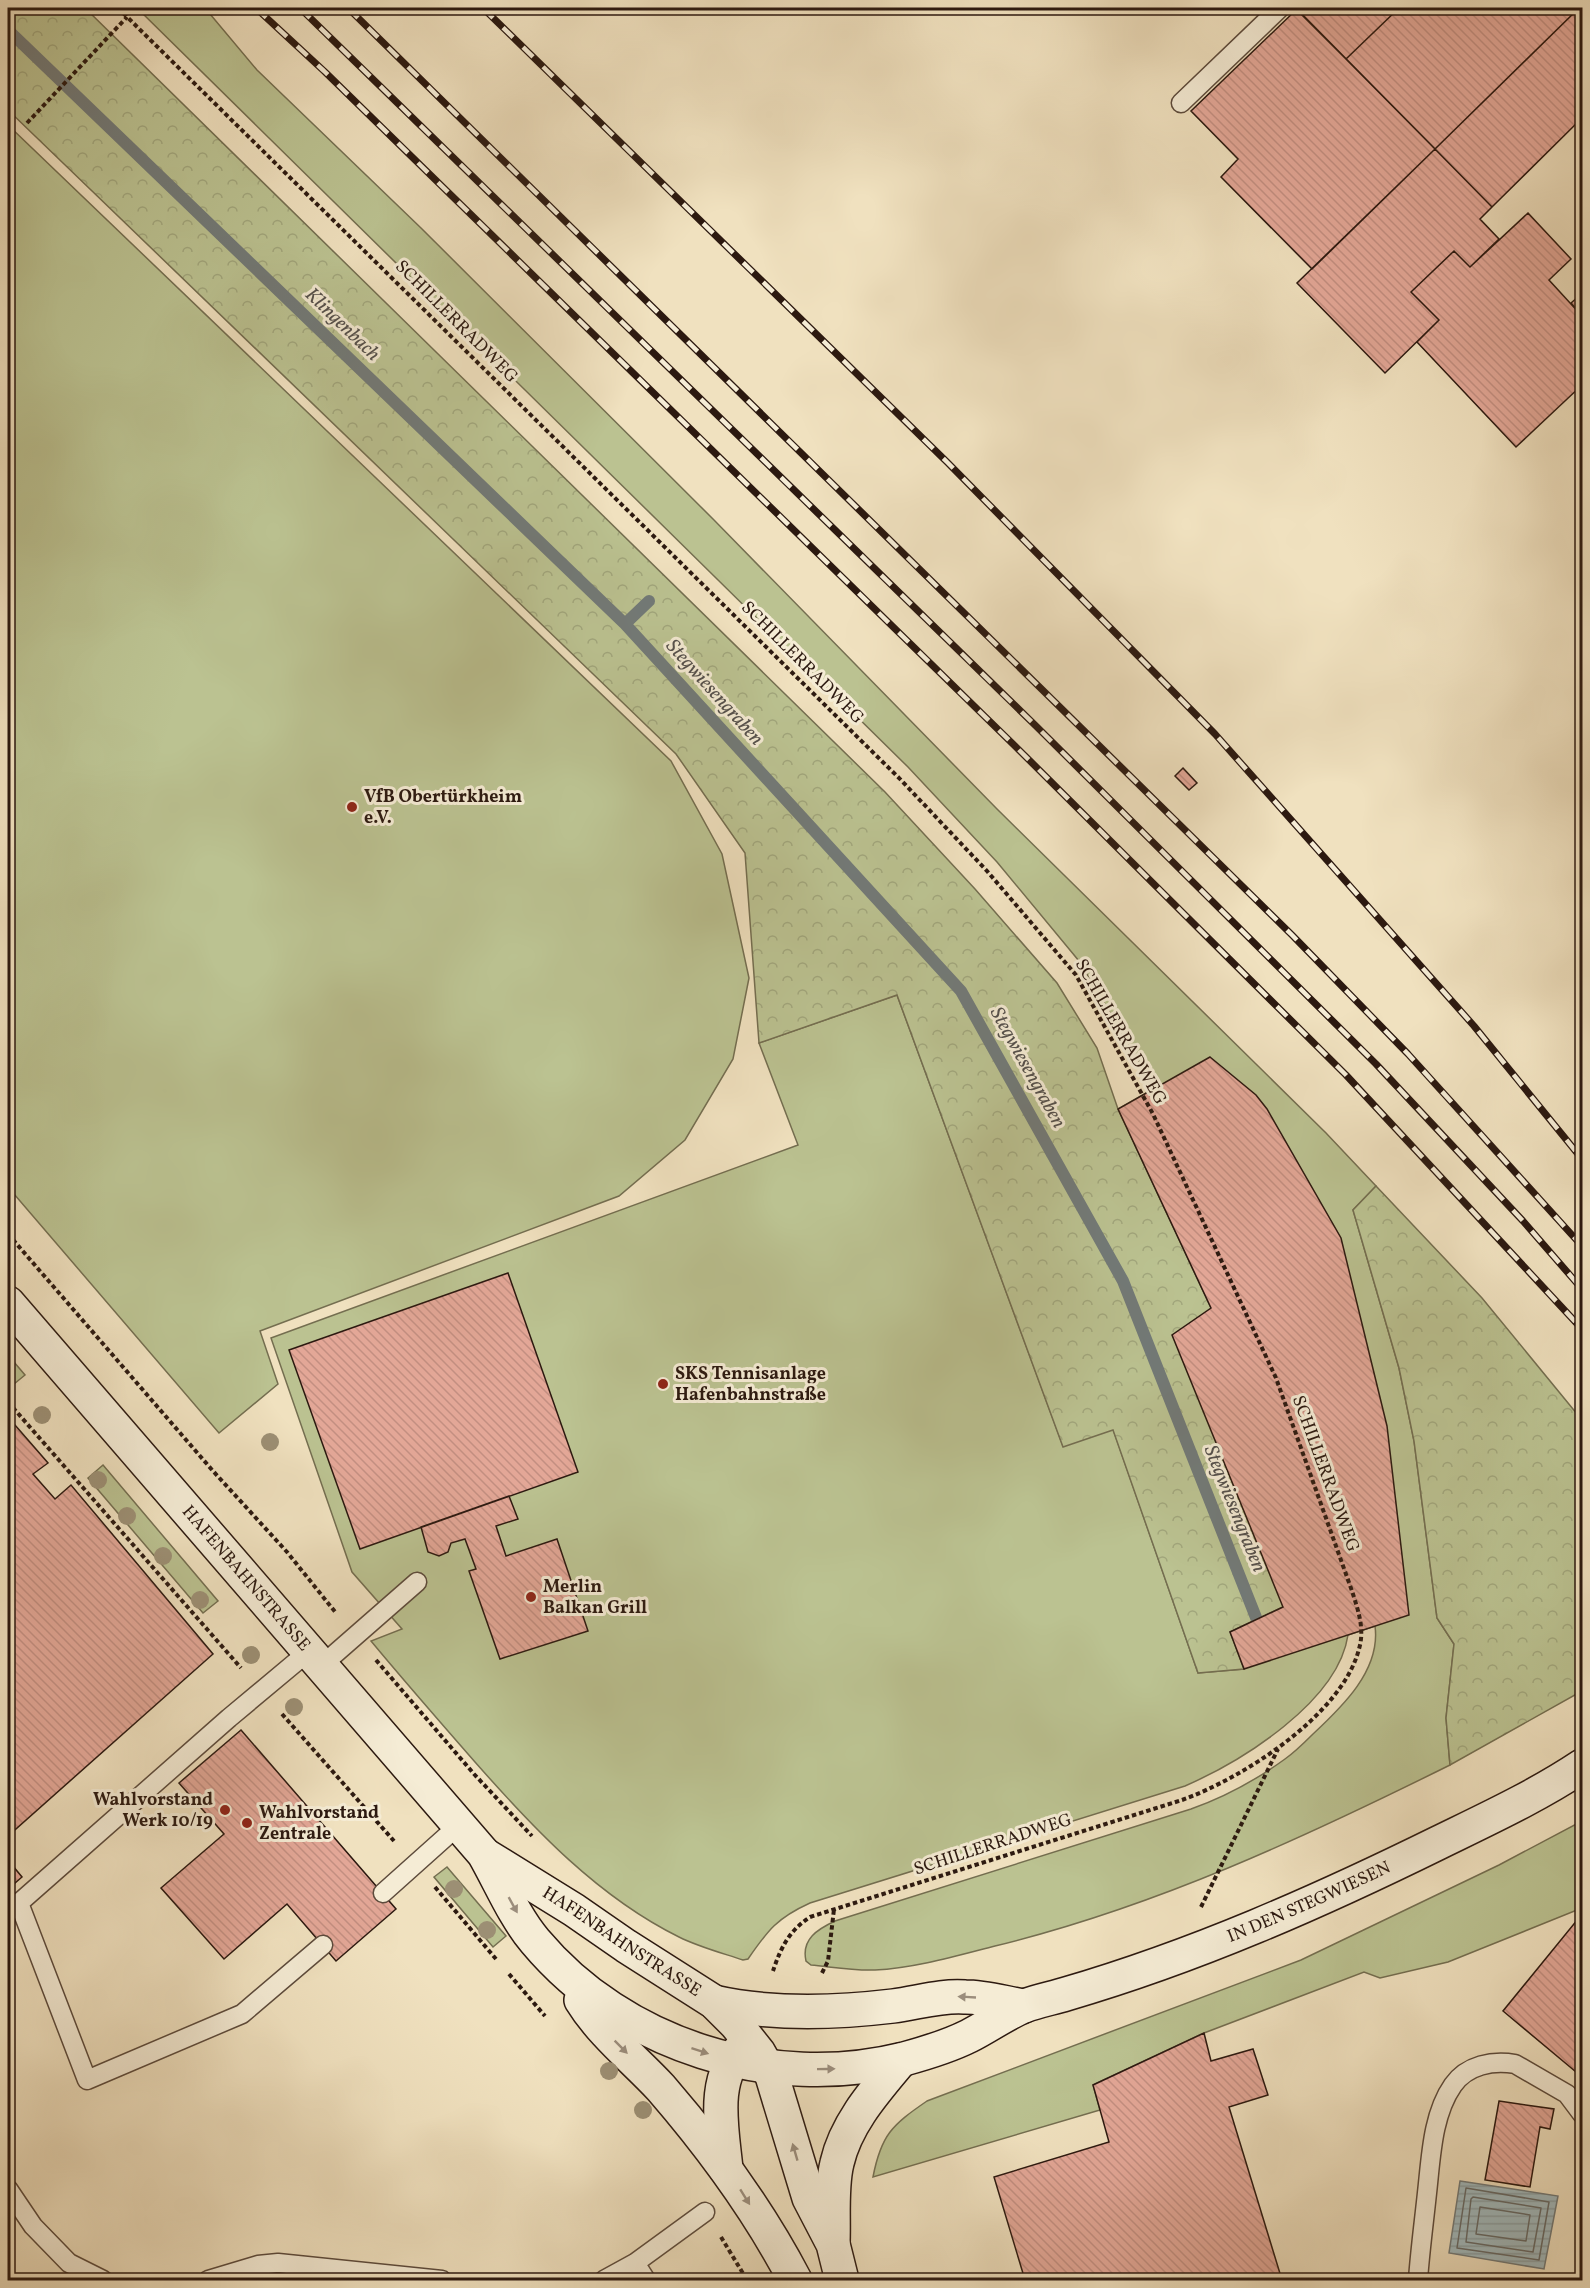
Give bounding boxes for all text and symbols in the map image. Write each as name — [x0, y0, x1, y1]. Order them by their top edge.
street label: SCHILLERRADWEG — [389, 255, 523, 389]
water label: Klingenbach — [298, 282, 386, 368]
street label: SCHILLERRADWEG — [735, 596, 869, 730]
water label: Stegwiesengraben — [659, 634, 769, 752]
place label: VfB Obertürkheim e.V. — [364, 785, 522, 831]
marker: VfB Obertürkheim e.V. — [345, 800, 359, 814]
street label: SCHILLERRADWEG — [1068, 954, 1172, 1110]
water label: Stegwiesengraben — [982, 1002, 1072, 1134]
place label: SKS Tennisanlage Hafenbahnstraße — [675, 1362, 826, 1408]
marker: SKS Tennisanlage Hafenbahnstraße — [656, 1377, 670, 1391]
street label: SCHILLERRADWEG — [1285, 1392, 1365, 1556]
water label: Stegwiesengraben — [1196, 1441, 1272, 1577]
street label: HAFENBAHNSTRASSE — [176, 1500, 316, 1657]
place label: Merlin Balkan Grill — [543, 1575, 647, 1621]
marker: Merlin Balkan Grill — [524, 1590, 538, 1604]
place label: Wahlvorstand Werk 10/19 — [93, 1788, 213, 1834]
place label: Wahlvorstand Zentrale — [259, 1801, 379, 1847]
marker: Wahlvorstand Werk 10/19 — [218, 1803, 232, 1817]
street label: SCHILLERRADWEG — [911, 1808, 1075, 1882]
marker: Wahlvorstand Zentrale — [240, 1816, 254, 1830]
street label: IN DEN STEGWIESEN — [1223, 1855, 1395, 1949]
street label: HAFENBAHNSTRASSE — [537, 1881, 706, 2003]
one-way arrow — [507, 1897, 518, 1913]
one-way arrow — [957, 1993, 976, 2002]
one-way arrow — [614, 2040, 628, 2054]
one-way arrow — [691, 2046, 709, 2056]
one-way arrow — [816, 2064, 835, 2073]
one-way arrow — [790, 2143, 799, 2161]
one-way arrow — [740, 2189, 751, 2205]

